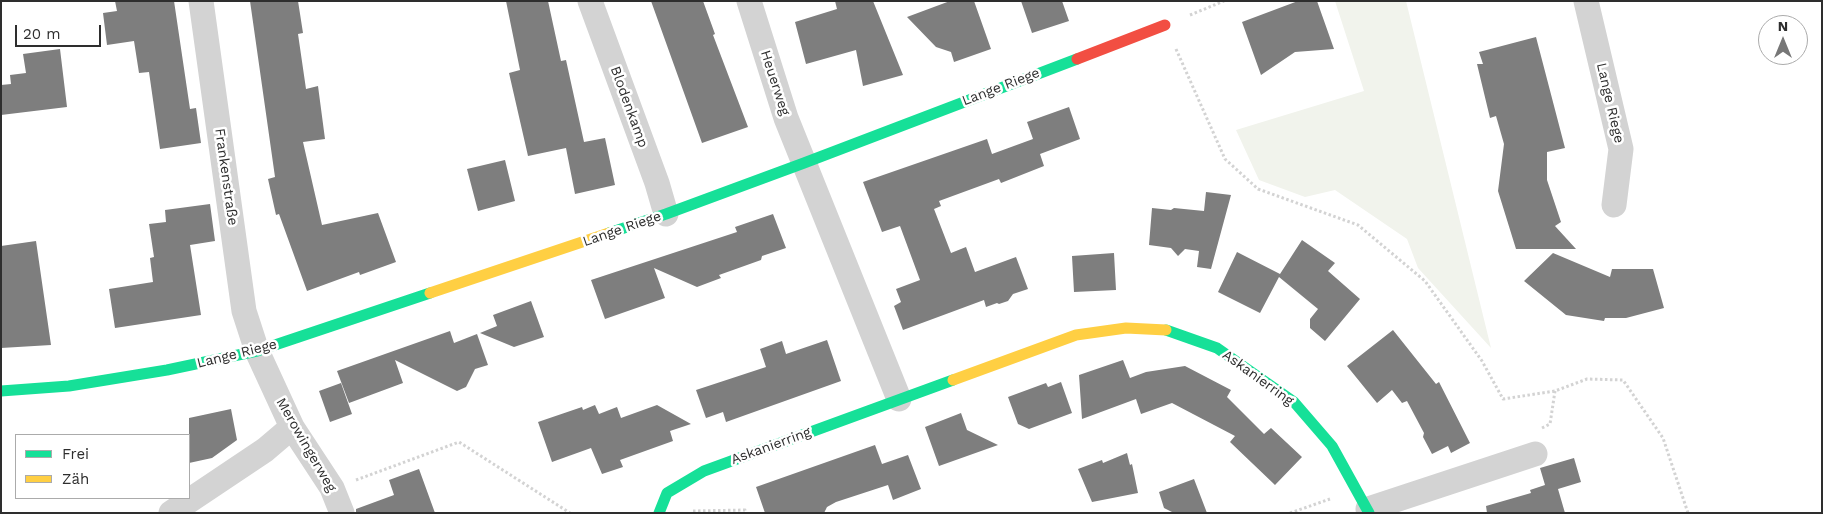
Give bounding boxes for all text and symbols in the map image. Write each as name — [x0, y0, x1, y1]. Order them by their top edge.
scale bar — [18, 15, 104, 47]
north arrow — [1758, 15, 1808, 65]
text: N — [1778, 18, 1788, 34]
text: 20 m — [23, 25, 61, 43]
street label: Heuerweg — [757, 48, 793, 118]
street label: Lange Riege — [1593, 61, 1627, 145]
street label: Blodenkamp — [607, 64, 651, 150]
street label: Lange Riege — [960, 64, 1042, 110]
street label: Frankenstraße — [211, 127, 241, 227]
street label: Lange Riege — [581, 208, 663, 250]
street label: Lange Riege — [195, 336, 279, 372]
street label: Askanierring — [1219, 347, 1297, 409]
street label: Merowingerweg — [272, 395, 340, 495]
street label: Askanierring — [729, 424, 813, 468]
legend — [15, 434, 190, 499]
text: Frei — [62, 445, 89, 463]
text: Zäh — [62, 470, 89, 488]

